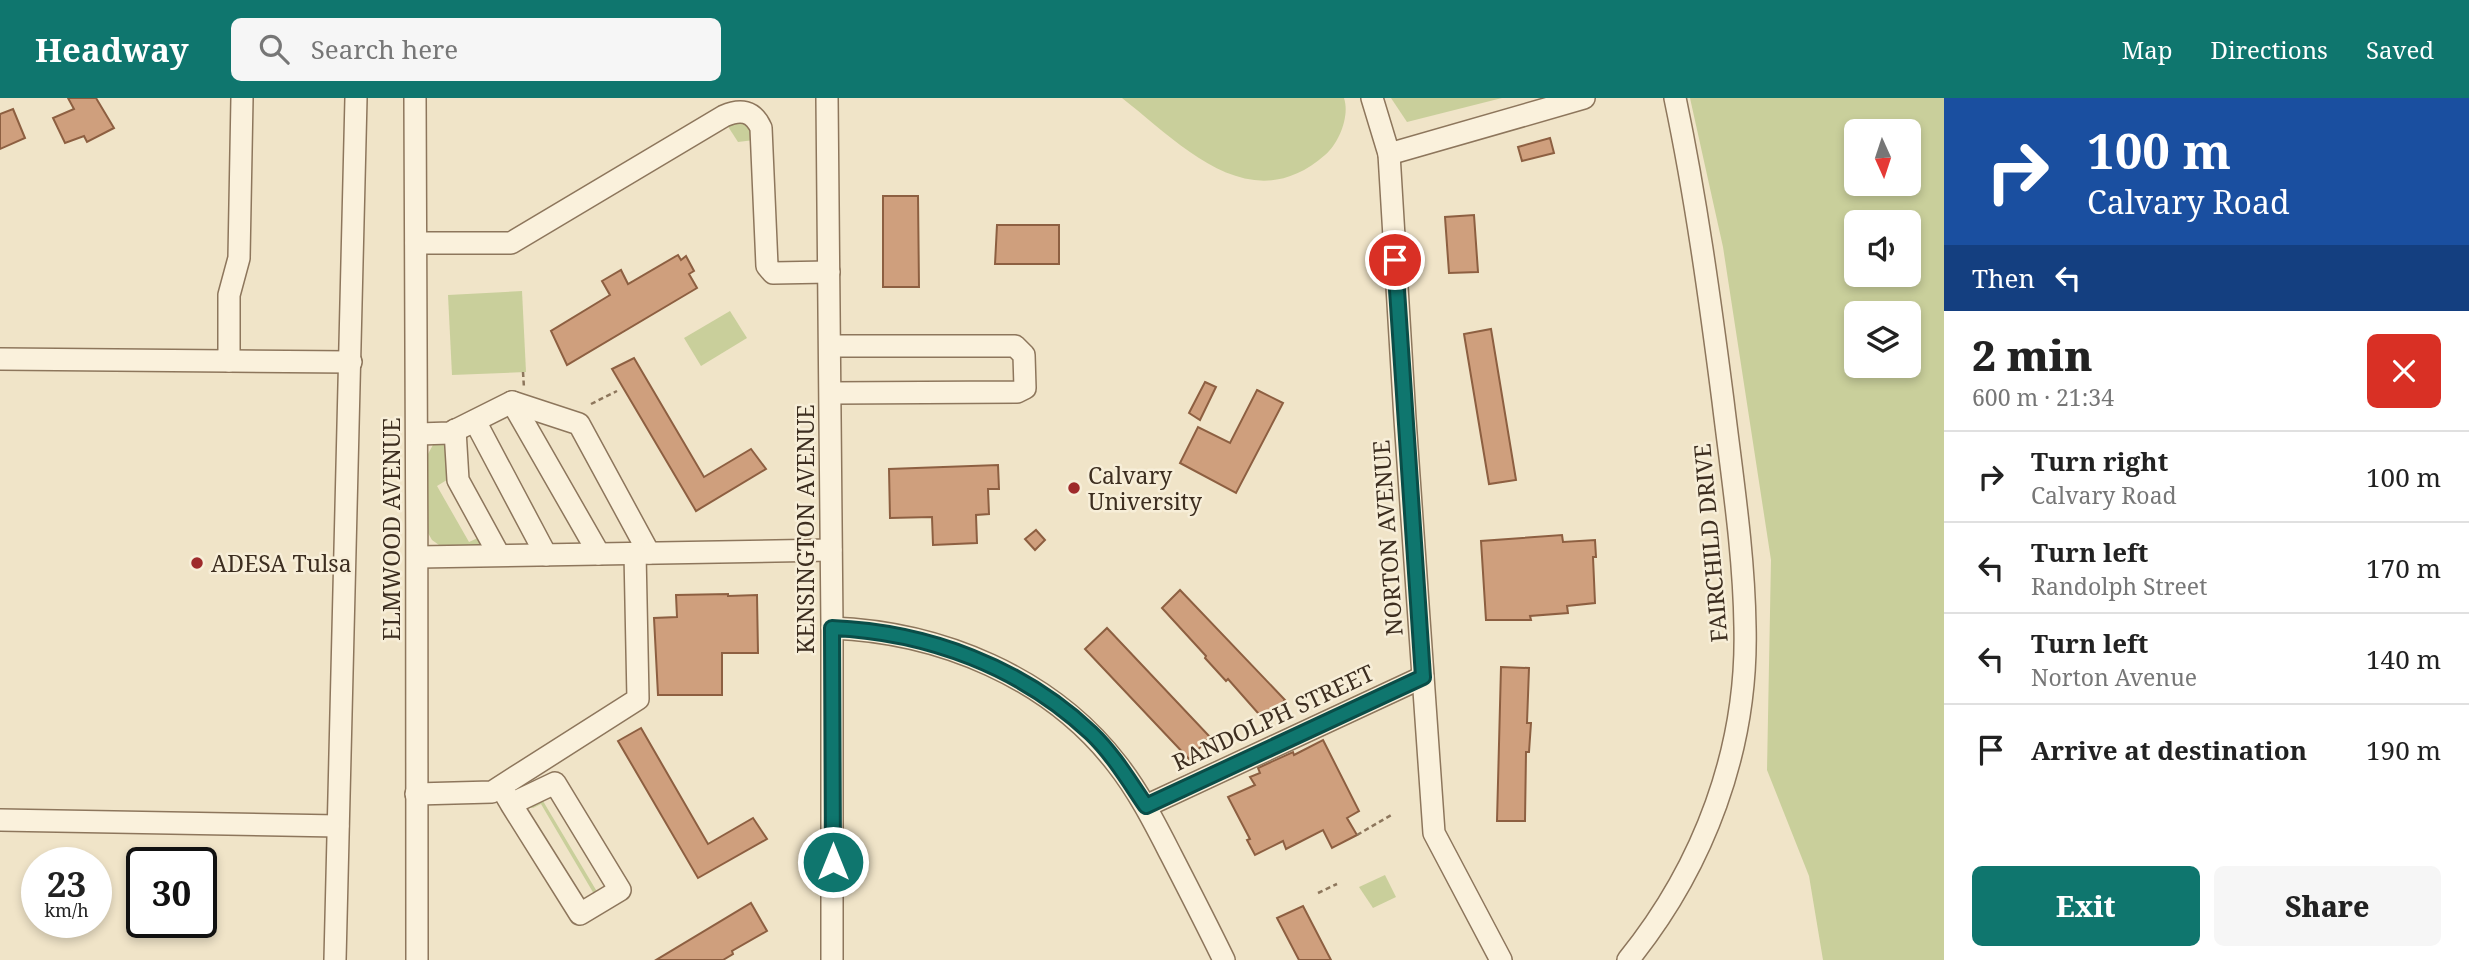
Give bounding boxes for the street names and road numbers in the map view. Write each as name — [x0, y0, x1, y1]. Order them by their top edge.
street label: KENSINGTON AVENUE — [789, 404, 821, 654]
street label: ELMWOOD AVENUE — [375, 417, 407, 641]
street label: NORTON AVENUE — [1364, 439, 1410, 637]
street label: FAIRCHILD DRIVE — [1685, 442, 1735, 644]
street label: RANDOLPH STREET — [1167, 656, 1379, 778]

